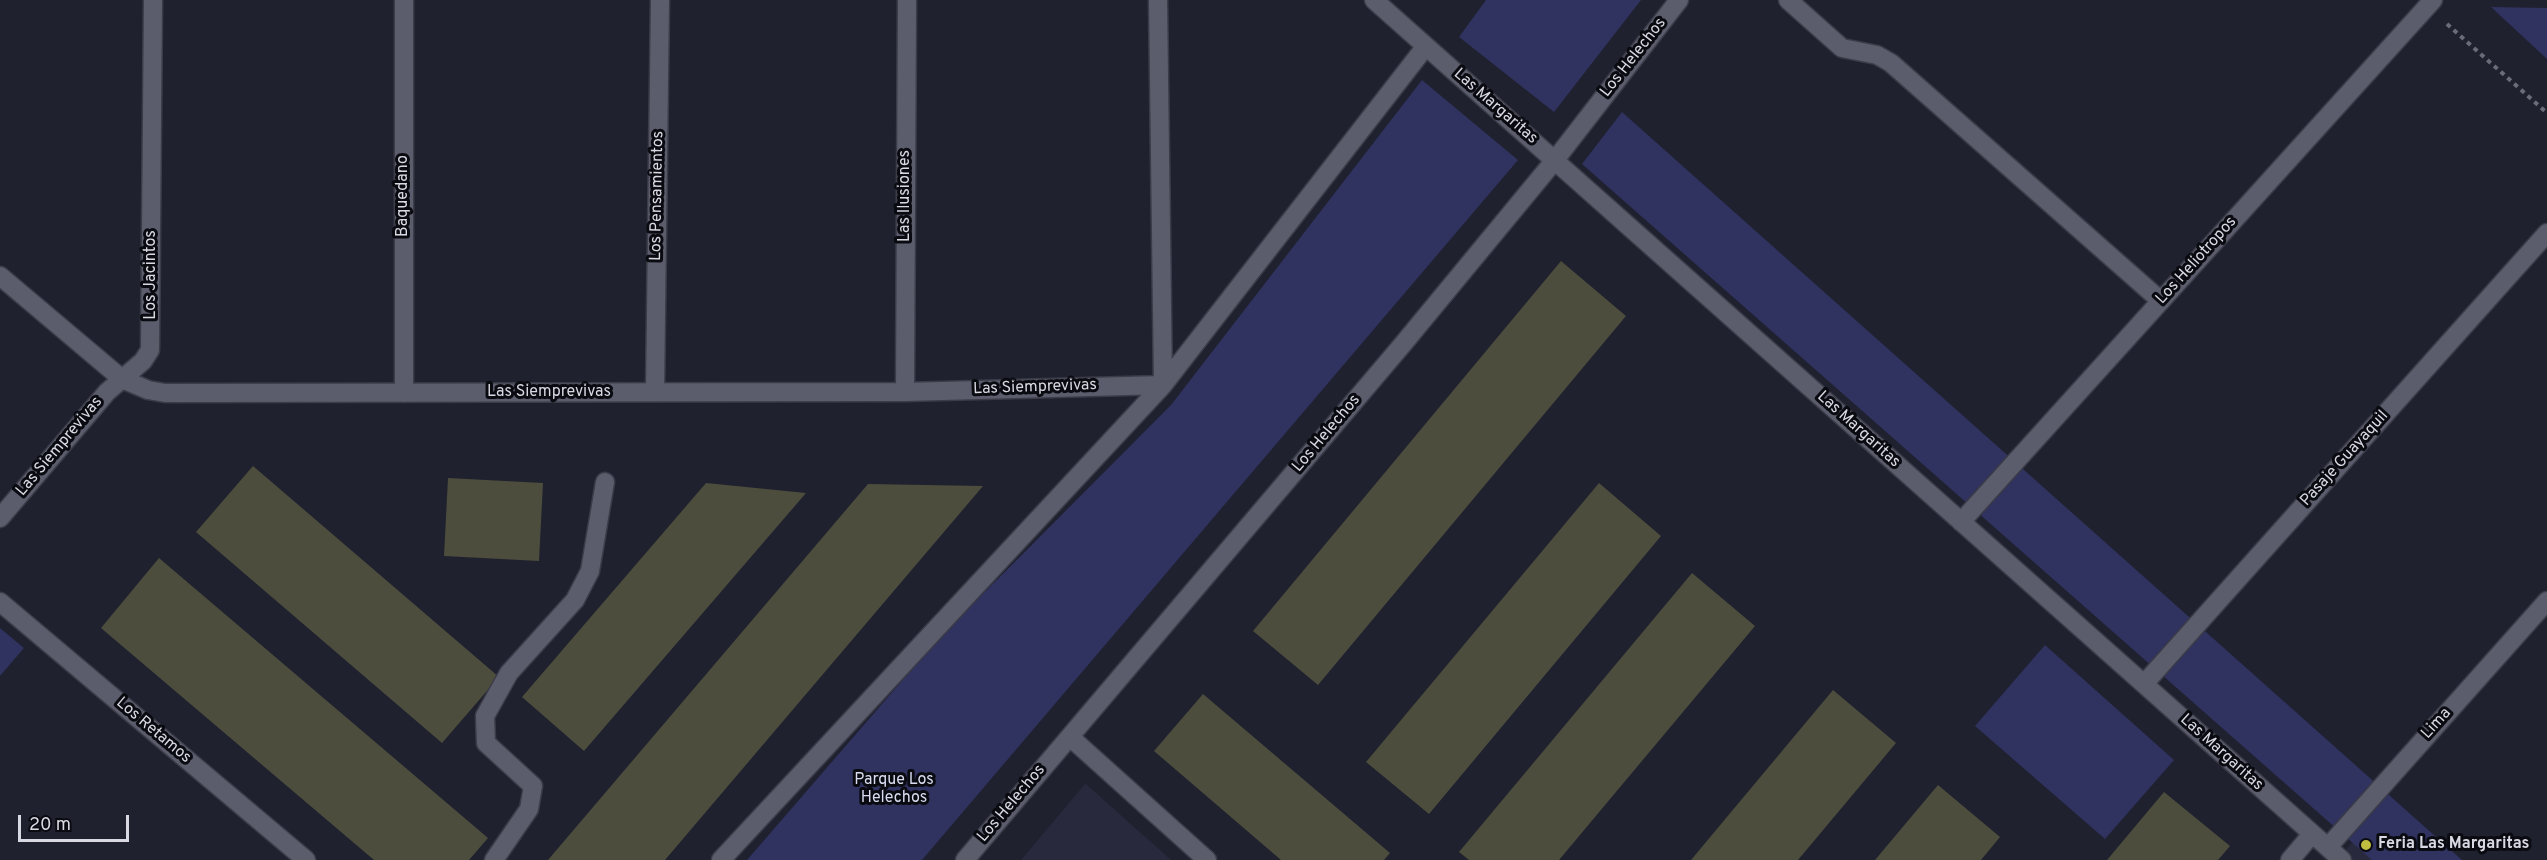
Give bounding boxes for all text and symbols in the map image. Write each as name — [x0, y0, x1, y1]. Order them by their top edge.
street label: Los Helechos — [1597, 14, 1671, 102]
street label: Las Margaritas — [1449, 65, 1541, 149]
street label: Los Pensamientos — [647, 131, 669, 261]
street label: Las Ilusiones — [896, 150, 916, 242]
street label: Baquedano — [394, 155, 414, 237]
street label: Los Heliotropos — [2153, 213, 2241, 309]
street label: Los Jacintos — [142, 230, 162, 320]
street label: Las Siemprevivas — [973, 376, 1097, 400]
street label: Las Siemprevivas — [487, 383, 611, 403]
street label: Las Margaritas — [1812, 388, 1904, 472]
street label: Los Helechos — [1289, 391, 1365, 477]
street label: Las Siemprevivas — [13, 393, 107, 501]
street label: Pasaje Guayaquil — [2297, 407, 2393, 511]
street label: Los Retamos — [111, 694, 195, 768]
street label: Lima — [2418, 705, 2456, 743]
street label: Las Margaritas — [2175, 711, 2267, 795]
street label: Los Helechos — [974, 761, 1050, 847]
park label: Parque Los Helechos — [854, 771, 934, 809]
scale bar — [21, 803, 132, 841]
text: 20 m — [29, 814, 71, 837]
place label: Feria Las Margaritas — [2378, 835, 2529, 855]
marker: Feria Las Margaritas — [2359, 838, 2373, 852]

